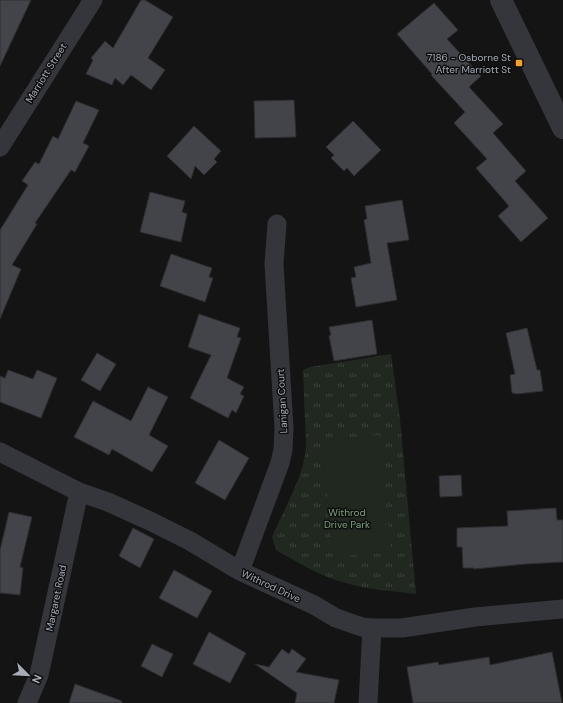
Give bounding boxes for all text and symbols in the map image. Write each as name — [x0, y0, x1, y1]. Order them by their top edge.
street label: Marriott Street — [22, 41, 70, 105]
place label: 7186 - Osborne St After Marriott St — [427, 51, 511, 76]
marker: 7186 - Osborne St After Marriott St — [514, 58, 524, 68]
street label: Lanigan Court — [274, 368, 290, 434]
park label: Withrod Drive Park — [324, 506, 370, 531]
street label: Margaret Road — [43, 564, 69, 632]
street label: Withrod Drive — [239, 567, 303, 606]
north arrow — [8, 655, 48, 695]
text: N — [29, 673, 45, 686]

